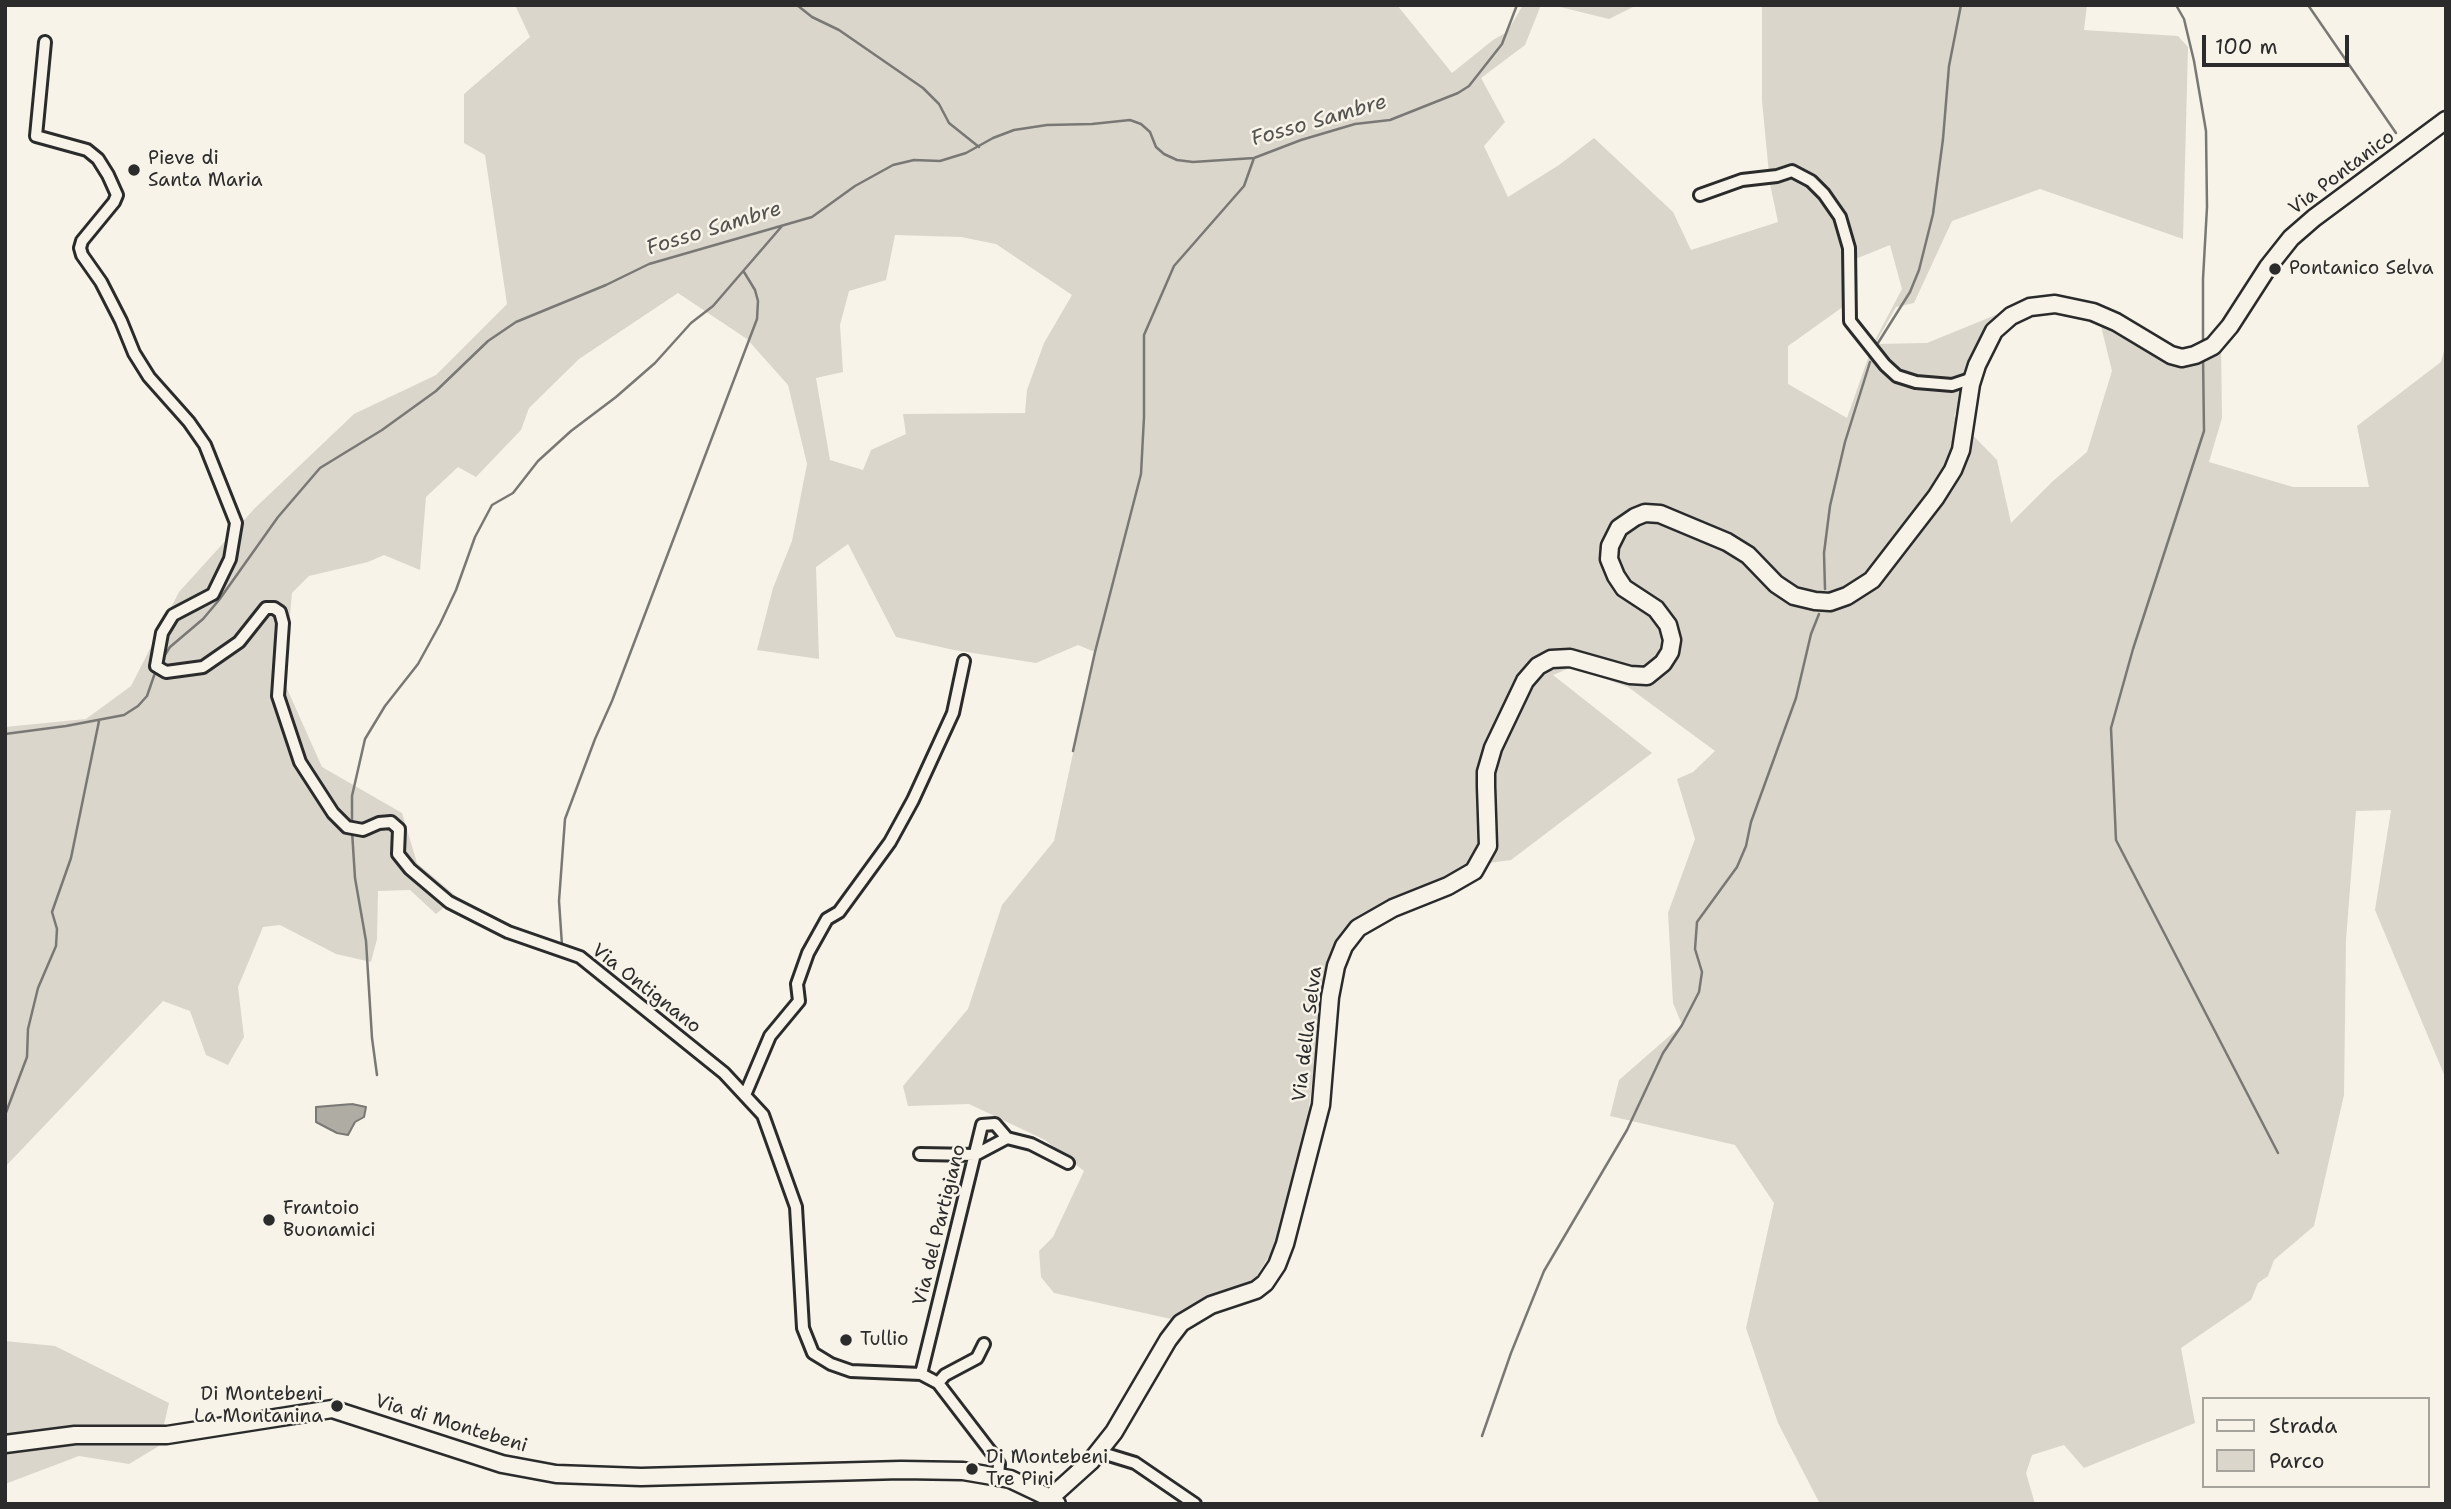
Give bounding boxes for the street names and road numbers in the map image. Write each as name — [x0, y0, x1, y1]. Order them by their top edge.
street label: Via Pontanico — [2285, 126, 2399, 220]
street label: Via Ontignano — [587, 939, 705, 1039]
street label: Via della Selva — [1288, 965, 1328, 1103]
street label: Via del Partigiano — [909, 1142, 971, 1308]
street label: Via di Montebeni — [372, 1390, 530, 1458]

